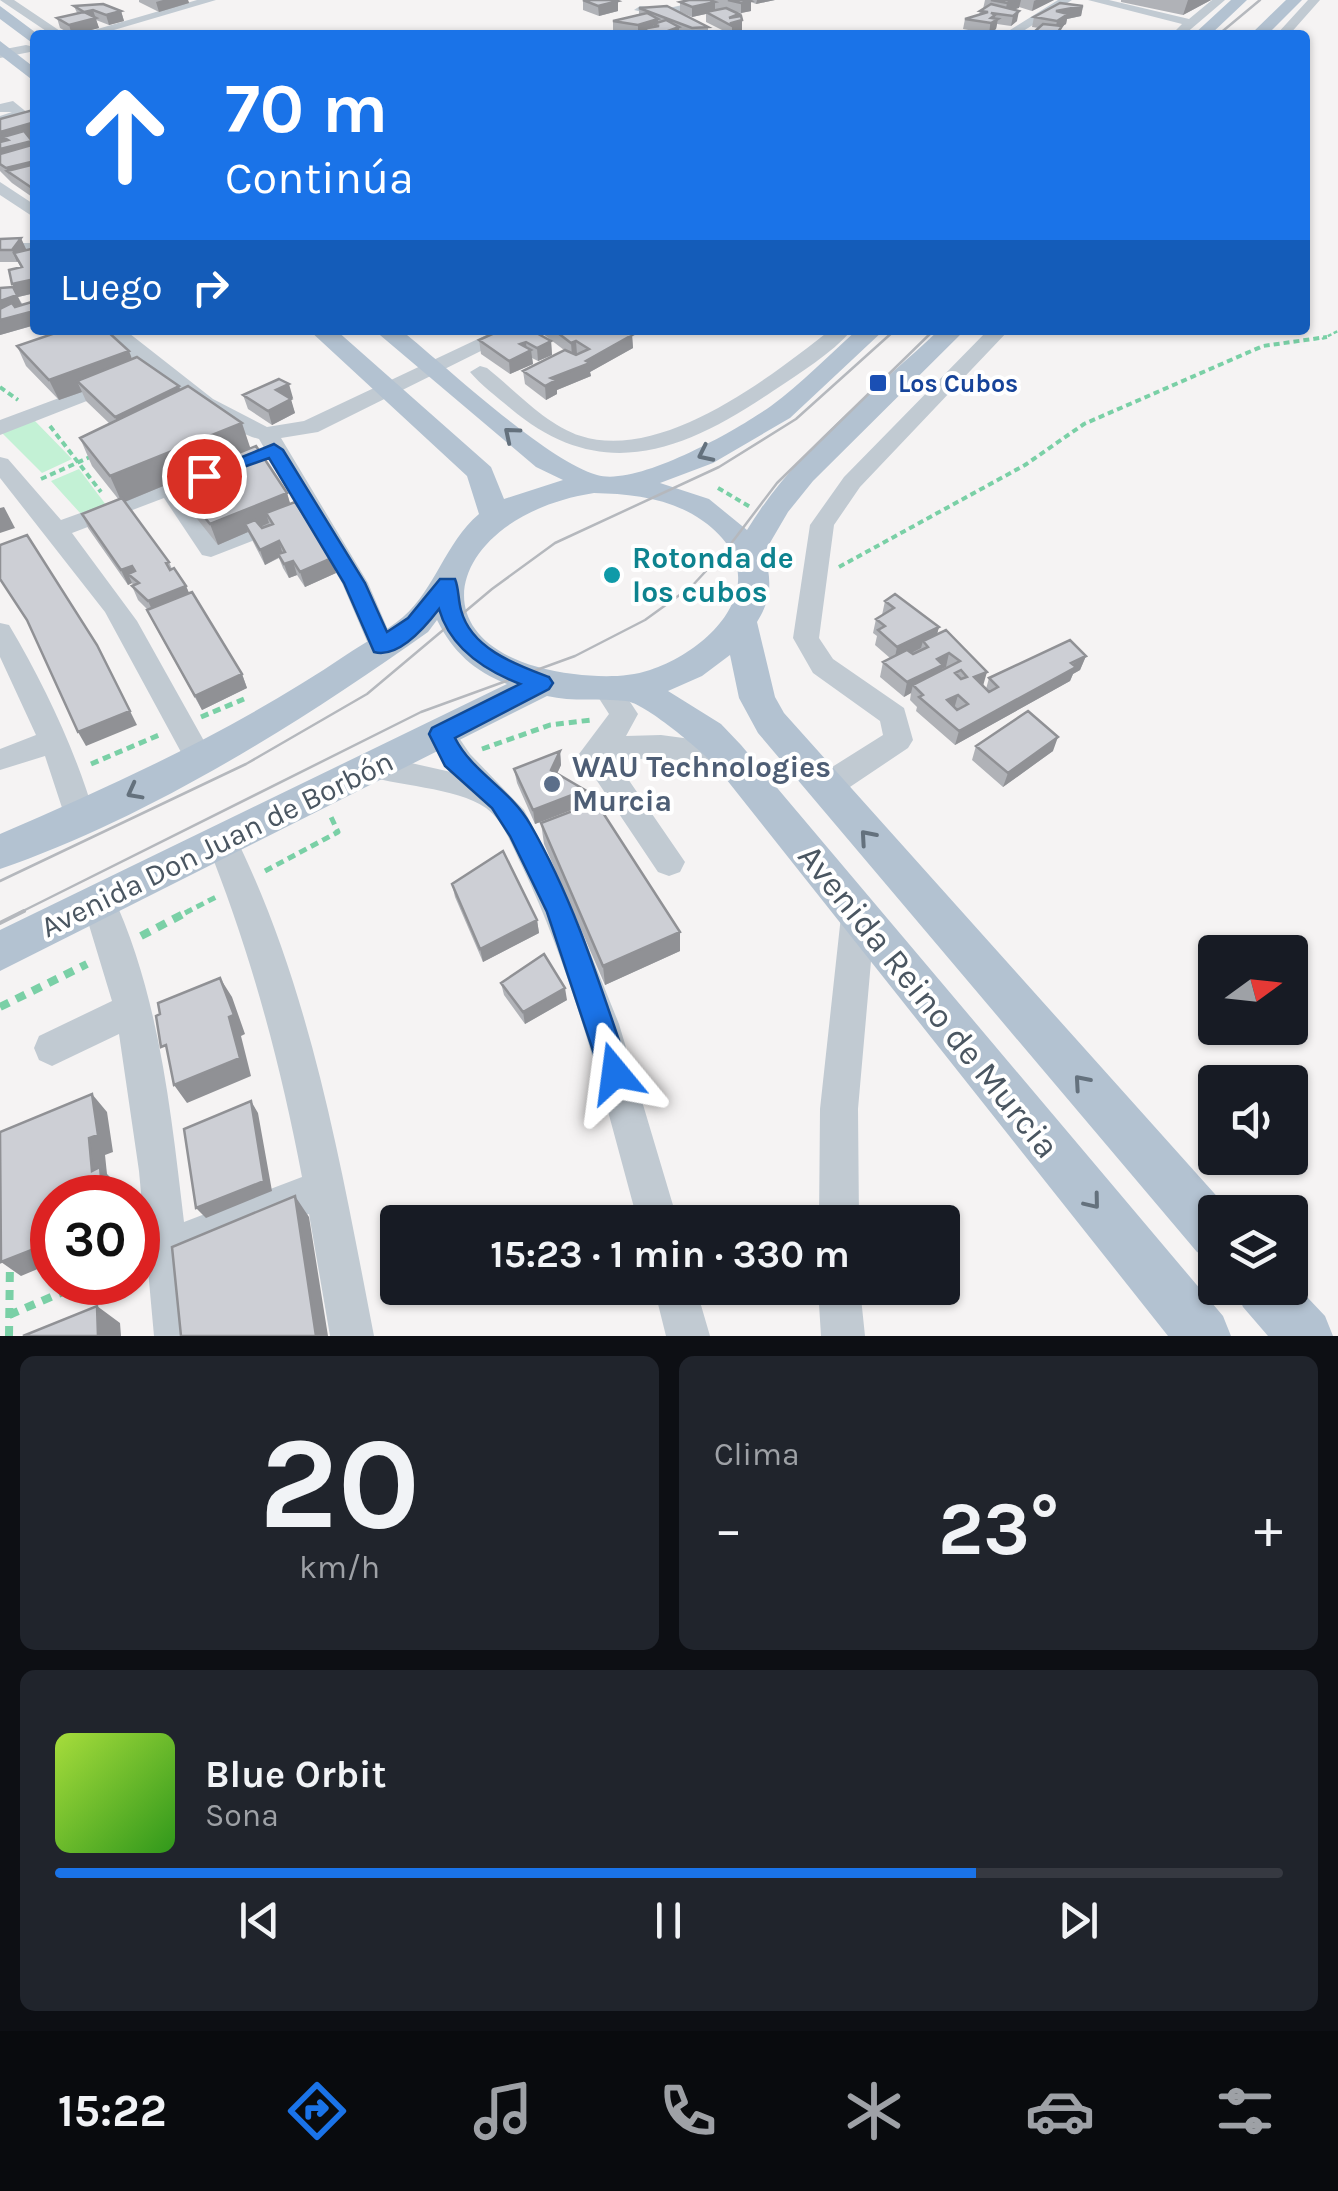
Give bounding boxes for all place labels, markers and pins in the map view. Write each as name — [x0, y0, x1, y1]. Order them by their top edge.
place label: Los Cubos — [898, 369, 1018, 398]
marker: Los Cubos — [867, 372, 889, 394]
pin — [162, 434, 247, 519]
place label: Rotonda de los cubos — [632, 540, 794, 610]
marker: Rotonda de los cubos — [601, 564, 623, 586]
place label: WAU Technologies Murcia — [572, 749, 831, 819]
marker: WAU Technologies Murcia — [541, 773, 563, 795]

